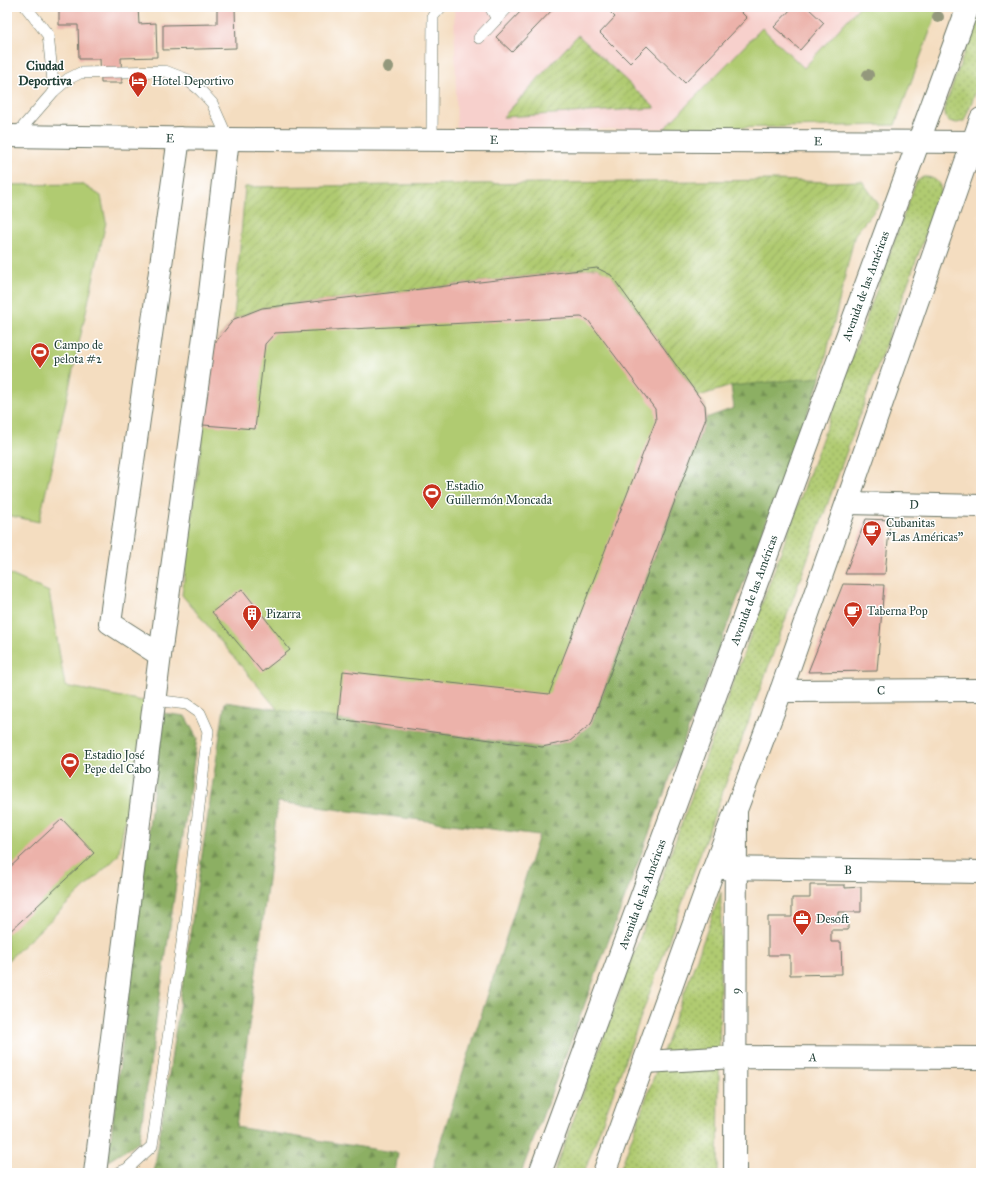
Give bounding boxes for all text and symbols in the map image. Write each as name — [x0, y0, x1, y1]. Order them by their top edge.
district label: Ciudad Deportiva — [18, 58, 72, 89]
hotel icon: Hotel Deportivo — [127, 70, 149, 98]
place label: Hotel Deportivo — [152, 74, 234, 88]
street label: E — [166, 131, 175, 145]
street label: E — [490, 133, 499, 147]
street label: E — [814, 134, 823, 148]
street label: Avenida de las Américas — [839, 229, 892, 344]
place label: Campo de pelota #2 — [53, 338, 103, 366]
sports icon: Campo de pelota #2 — [29, 341, 51, 369]
place label: Estadio Guillermón Moncada — [446, 479, 553, 507]
sports icon: Estadio Guillermón Moncada — [421, 482, 443, 510]
street label: D — [909, 497, 919, 512]
place label: Cubanitas "Las Américas" — [886, 516, 964, 544]
cafe icon: Cubanitas "Las Américas" — [861, 519, 883, 547]
street label: Avenida de las Américas — [727, 533, 781, 648]
cafe icon: Taberna Pop — [842, 600, 864, 628]
building icon: Pizarra — [241, 603, 263, 631]
place label: Taberna Pop — [867, 604, 928, 618]
place label: Pizarra — [266, 607, 302, 621]
street label: C — [877, 683, 885, 698]
place label: Estadio José Pepe del Cabo — [84, 748, 151, 776]
sports icon: Estadio José Pepe del Cabo — [59, 751, 81, 779]
street label: Avenida de las Américas — [615, 837, 669, 952]
street label: B — [844, 863, 852, 877]
office icon: Desoft — [791, 908, 813, 936]
place label: Desoft — [816, 912, 850, 926]
street label: 9 — [728, 988, 743, 994]
street label: A — [808, 1050, 817, 1064]

